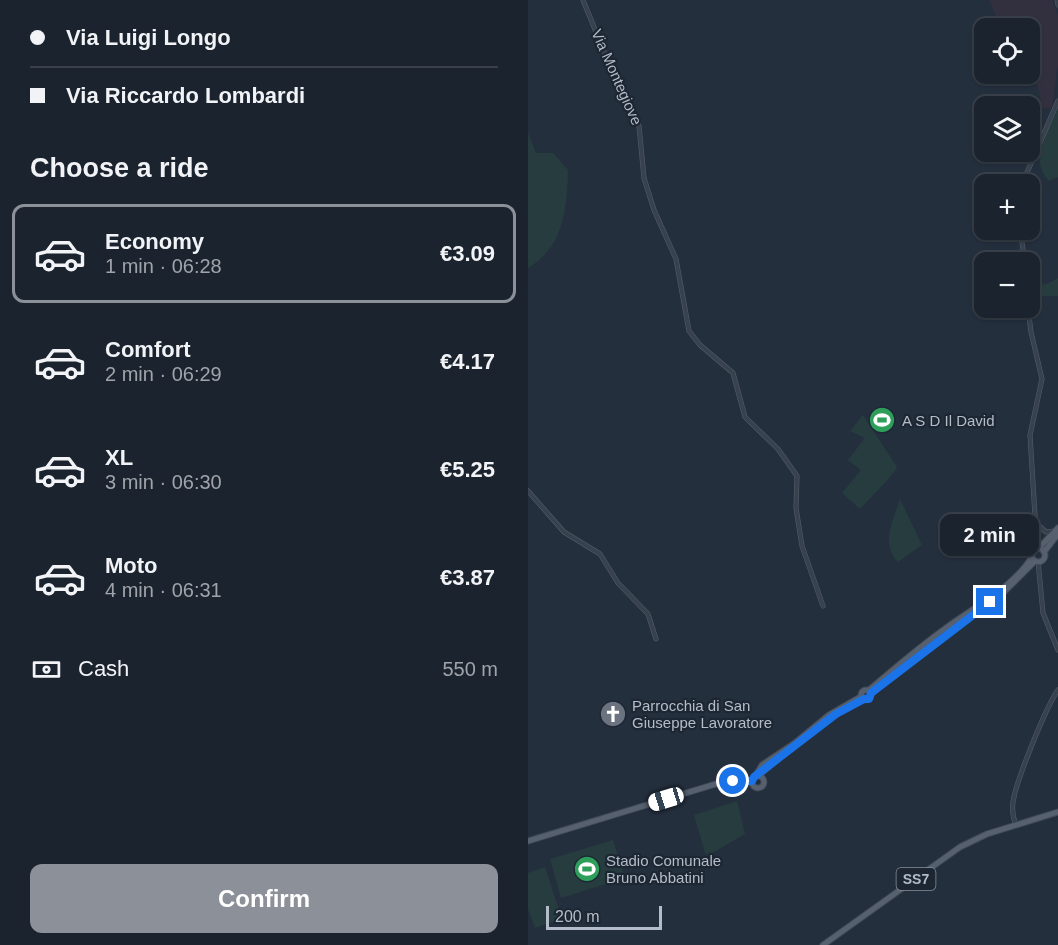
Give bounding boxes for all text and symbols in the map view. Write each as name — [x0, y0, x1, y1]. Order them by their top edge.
map controls — [974, 18, 1040, 318]
button: locate — [974, 18, 1040, 84]
text: Via Luigi Longo — [66, 25, 231, 50]
street label: Via Montegiove — [588, 26, 646, 128]
text: Via Riccardo Lombardi — [66, 83, 305, 108]
button: layers — [974, 96, 1040, 162]
text: Choose a ride — [30, 153, 209, 183]
button: + — [974, 174, 1040, 240]
icon: car — [33, 227, 87, 281]
text: Economy — [105, 229, 204, 254]
text: €3.09 — [440, 241, 495, 266]
button: − — [974, 252, 1040, 318]
text: 1 min · 06:28 — [105, 255, 222, 277]
icon: car — [33, 335, 87, 389]
text: Comfort — [105, 337, 191, 362]
text: €4.17 — [440, 349, 495, 374]
text: 2 min · 06:29 — [105, 363, 222, 385]
sports icon: A S D Il David — [867, 405, 897, 435]
place label: A S D Il David — [902, 412, 995, 429]
icon: car — [33, 443, 87, 497]
text: XL — [105, 445, 133, 470]
text: €5.25 — [440, 457, 495, 482]
text: 3 min · 06:30 — [105, 471, 222, 493]
callout: 2 min — [940, 515, 1040, 557]
text: 2 min — [963, 524, 1016, 546]
icon: car — [33, 551, 87, 605]
text: Moto — [105, 553, 158, 578]
text: €3.87 — [440, 565, 495, 590]
text: 4 min · 06:31 — [105, 579, 222, 601]
route end — [976, 588, 1003, 615]
icon: cash — [30, 653, 63, 686]
text: Cash — [78, 656, 129, 681]
text: 550 m — [442, 658, 498, 680]
place label: Parrocchia di San Giuseppe Lavoratore — [632, 697, 772, 731]
church icon: Parrocchia di San Giuseppe Lavoratore — [598, 699, 628, 729]
route start — [719, 767, 746, 794]
car — [646, 785, 686, 813]
place label: Stadio Comunale Bruno Abbatini — [606, 852, 721, 886]
sports icon: Stadio Comunale Bruno Abbatini — [572, 854, 602, 884]
button: Confirm — [30, 864, 498, 933]
road number: SS7 — [896, 868, 936, 890]
scale bar — [546, 903, 662, 930]
text: 200 m — [555, 908, 599, 925]

